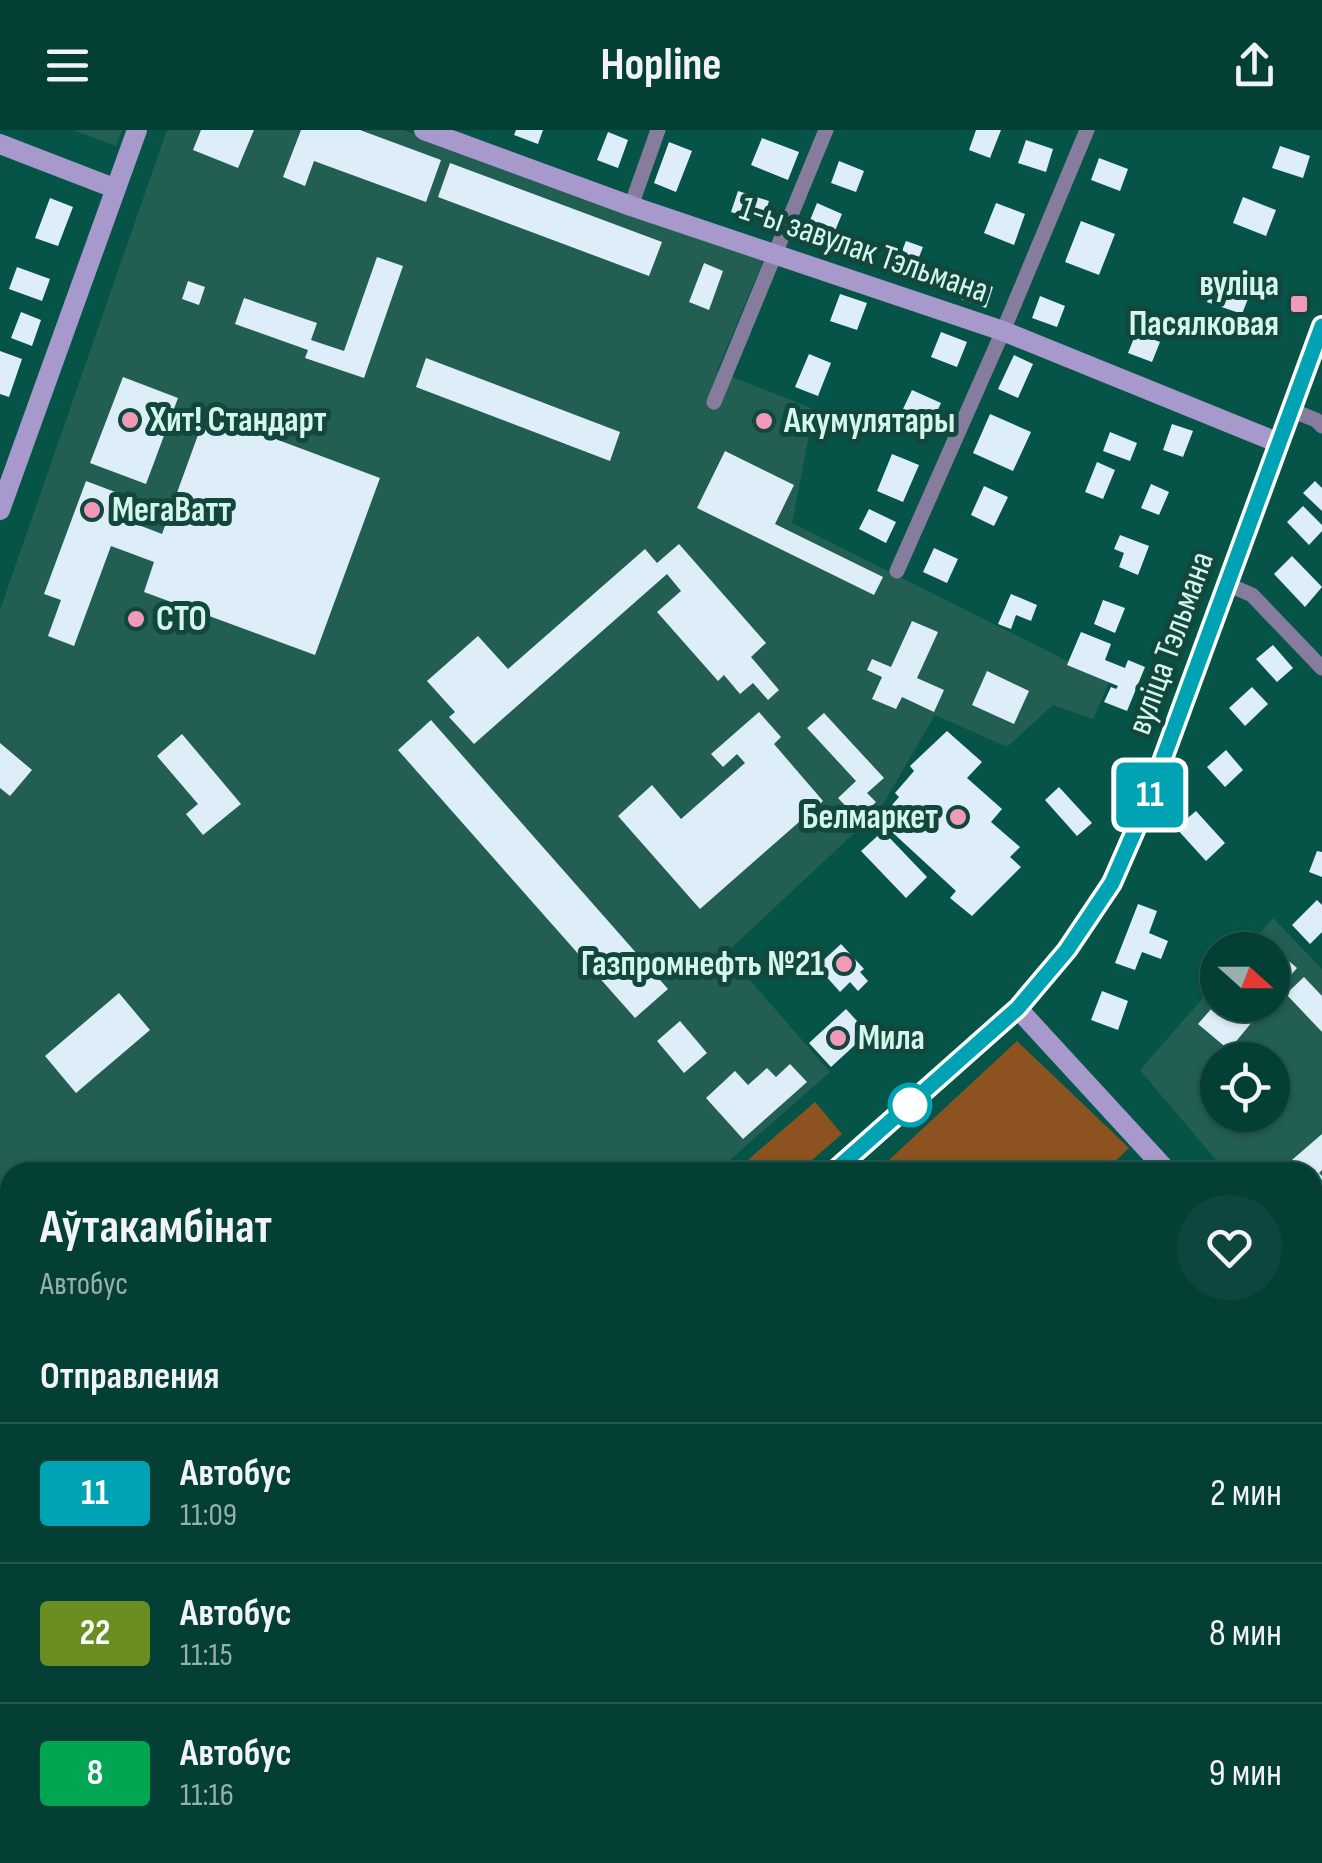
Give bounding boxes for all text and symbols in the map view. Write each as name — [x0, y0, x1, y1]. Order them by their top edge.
icon: menu — [40, 38, 95, 93]
text: Hopline — [600, 38, 722, 93]
icon: share — [1227, 38, 1282, 93]
street label: 1-ы завулак Тэльмана — [734, 187, 994, 313]
place label: вуліца Пасялковая — [1129, 263, 1279, 346]
marker: вуліца Пасялковая — [1288, 293, 1310, 315]
place label: Хит! Стандарт — [149, 399, 327, 442]
place label: Акумулятары — [783, 400, 955, 443]
marker: Хит! Стандарт — [119, 409, 141, 431]
marker: Акумулятары — [753, 410, 775, 432]
place label: МегаВатт — [112, 489, 231, 532]
marker: МегаВатт — [81, 499, 103, 521]
street label: вуліца Тэльмана — [1118, 546, 1224, 740]
place label: СТО — [156, 598, 207, 641]
marker: СТО — [125, 608, 147, 630]
line badge: 11 — [1105, 762, 1195, 828]
text: 11 — [1136, 774, 1164, 817]
place label: Белмаркет — [802, 796, 938, 839]
marker: Белмаркет — [947, 806, 969, 828]
north arrow — [1200, 932, 1290, 1022]
map controls — [1200, 932, 1290, 1132]
place label: Газпромнефть №21 — [581, 943, 824, 986]
marker: Газпромнефть №21 — [833, 953, 855, 975]
place label: Мила — [858, 1017, 925, 1060]
marker: Мила — [827, 1027, 849, 1049]
button: locate — [1200, 1042, 1290, 1132]
unlabelled marker — [889, 1084, 931, 1126]
button: heart — [1177, 1195, 1282, 1300]
text: Аўтакамбінат — [40, 1199, 272, 1256]
text: Автобус — [40, 1265, 128, 1304]
text: Отправления — [40, 1354, 220, 1399]
text: Автобус — [180, 1451, 291, 1496]
text: 2 мин — [1210, 1471, 1282, 1516]
text: 11 — [81, 1472, 109, 1515]
text: 11:09 — [180, 1496, 237, 1535]
text: Автобус — [180, 1591, 291, 1636]
text: 8 мин — [1209, 1611, 1282, 1656]
text: 22 — [80, 1612, 110, 1655]
text: 11:15 — [180, 1636, 232, 1675]
text: Автобус — [180, 1731, 291, 1776]
text: 9 мин — [1209, 1751, 1282, 1796]
text: 8 — [87, 1752, 103, 1795]
text: 11:16 — [180, 1776, 234, 1815]

